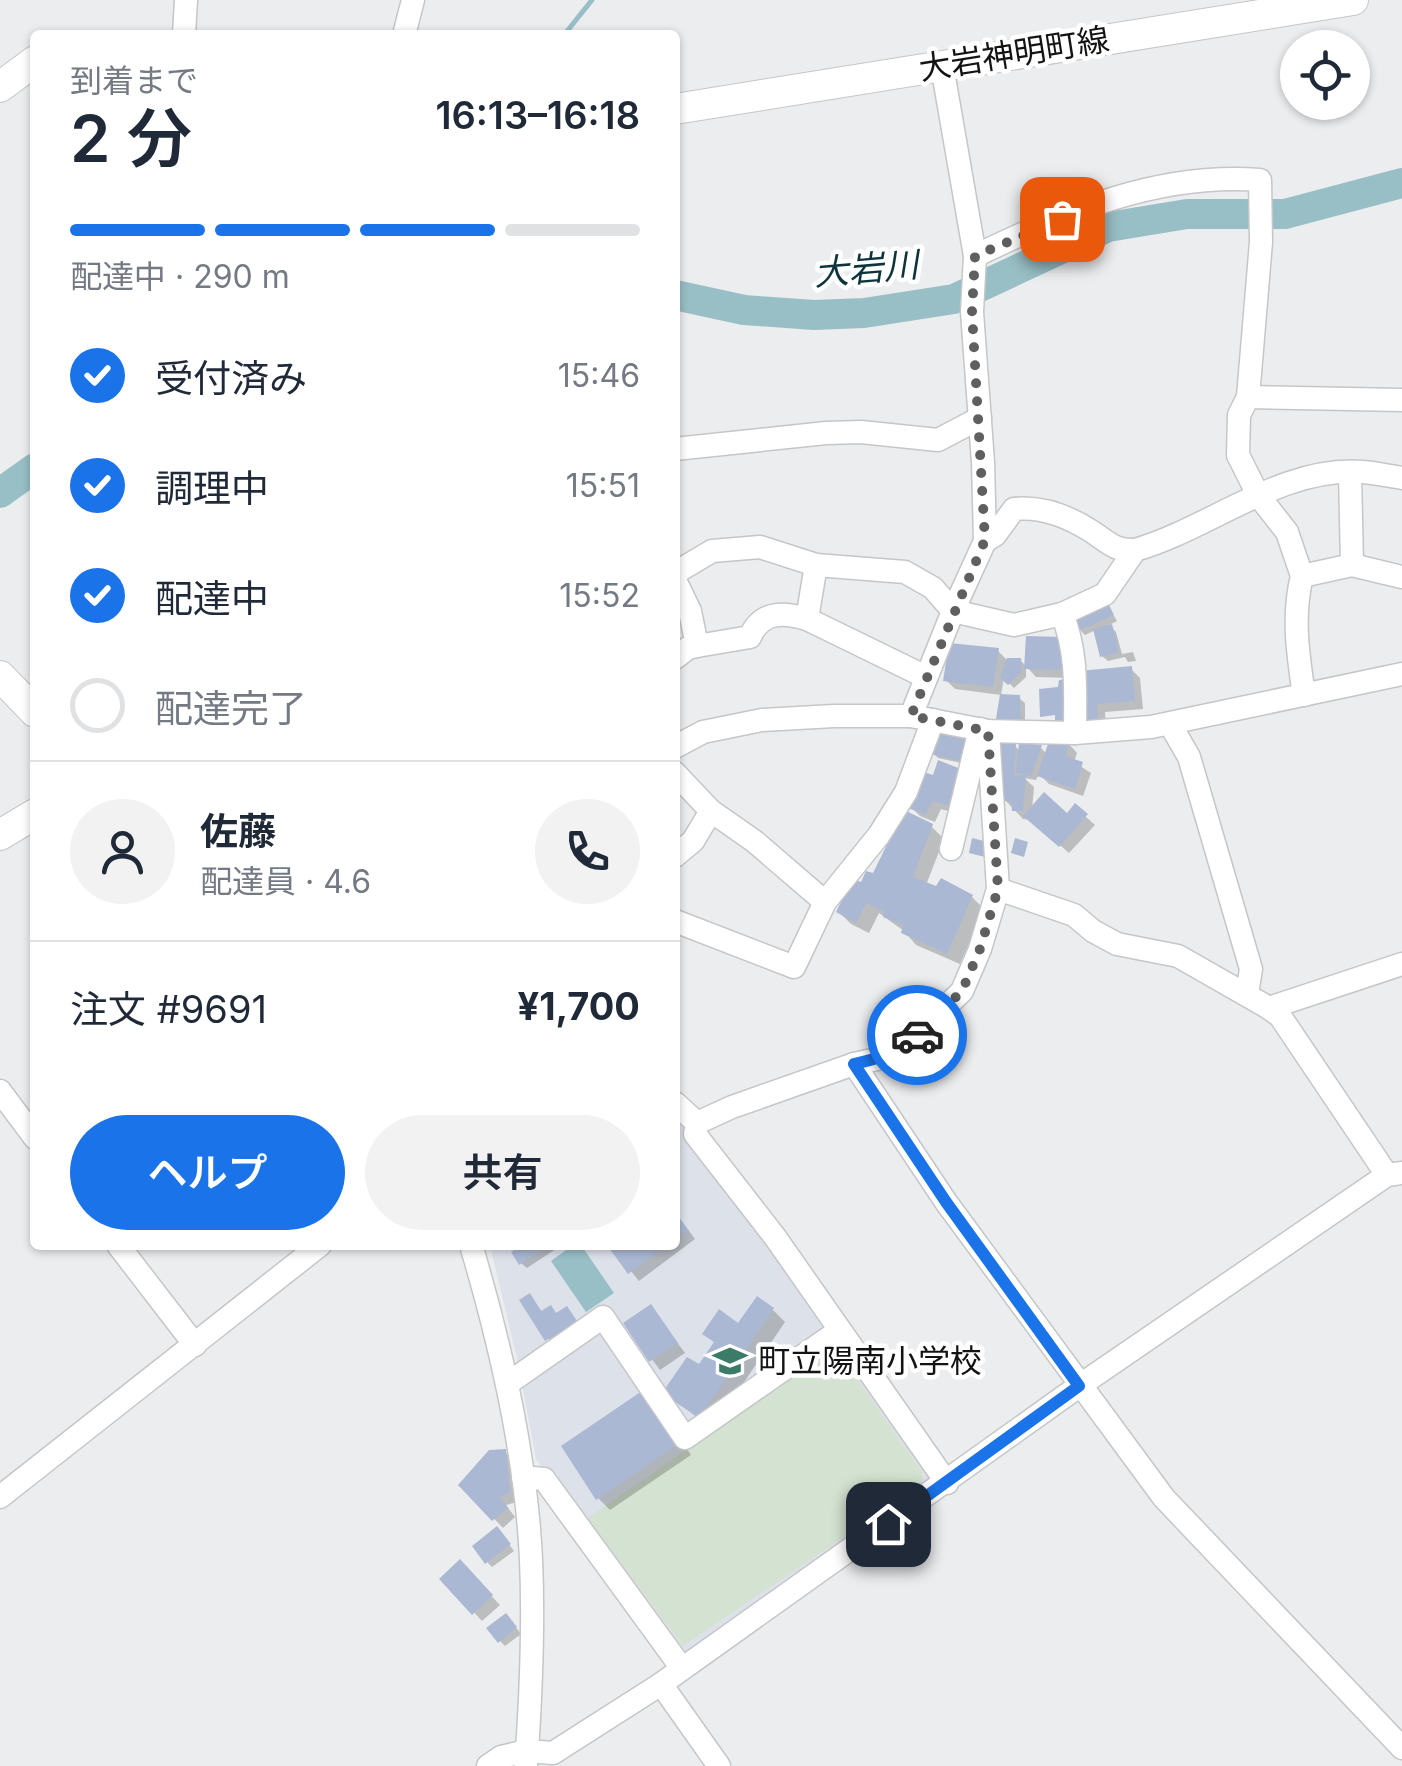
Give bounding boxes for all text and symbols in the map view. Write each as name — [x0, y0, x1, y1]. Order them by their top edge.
street label: 大岩神明町線 — [916, 19, 1112, 88]
map controls — [1280, 30, 1370, 120]
button: locate — [1280, 30, 1370, 120]
text: 到着まで — [70, 61, 198, 100]
text: 16:13–16:18 — [435, 92, 640, 138]
text: 2 分 — [70, 99, 192, 178]
pin — [1020, 177, 1105, 262]
icon: bag — [1035, 192, 1090, 247]
water label: 大岩川 — [812, 242, 924, 294]
text: 配達中 · 290 m — [70, 257, 290, 296]
icon: check — [70, 348, 125, 403]
text: 受付済み — [155, 355, 307, 401]
text: 15:46 — [558, 356, 640, 395]
icon: check — [70, 458, 125, 513]
text: 調理中 — [155, 465, 269, 511]
text: 15:51 — [566, 466, 640, 505]
icon: check — [70, 568, 125, 623]
text: 配達中 — [155, 575, 269, 621]
text: 15:52 — [559, 576, 640, 615]
text: 配達完了 — [155, 685, 307, 731]
button: person — [70, 799, 175, 904]
button: phone — [535, 799, 640, 904]
text: 佐藤 — [200, 808, 276, 854]
text: 配達員 · 4.6 — [200, 862, 371, 901]
text: ¥1,700 — [517, 983, 640, 1029]
courier — [867, 985, 967, 1085]
text: 注文 #9691 — [70, 986, 267, 1032]
icon: car — [890, 1008, 945, 1063]
button: ヘルプ — [70, 1115, 345, 1230]
button: 共有 — [365, 1115, 640, 1230]
place label: 町立陽南小学校 — [758, 1341, 982, 1380]
school or university icon: 町立陽南小学校 — [711, 1342, 749, 1380]
pin — [846, 1482, 931, 1567]
icon: home — [861, 1497, 916, 1552]

